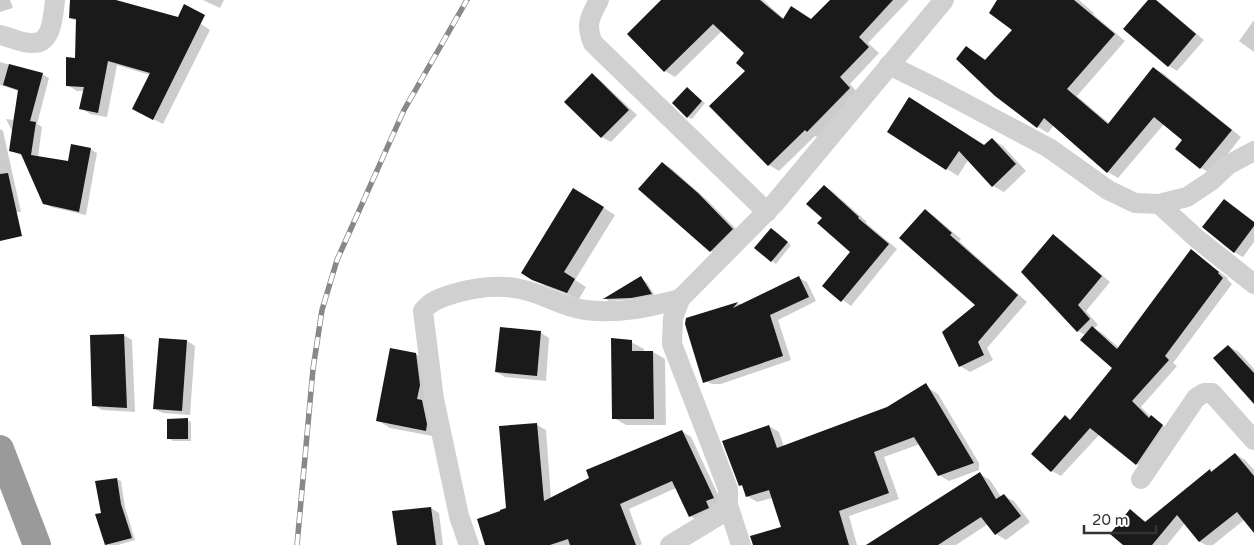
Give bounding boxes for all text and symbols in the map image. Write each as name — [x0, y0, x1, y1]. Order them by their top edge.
scale bar — [1084, 502, 1156, 534]
text: 20 m — [1092, 511, 1129, 529]

